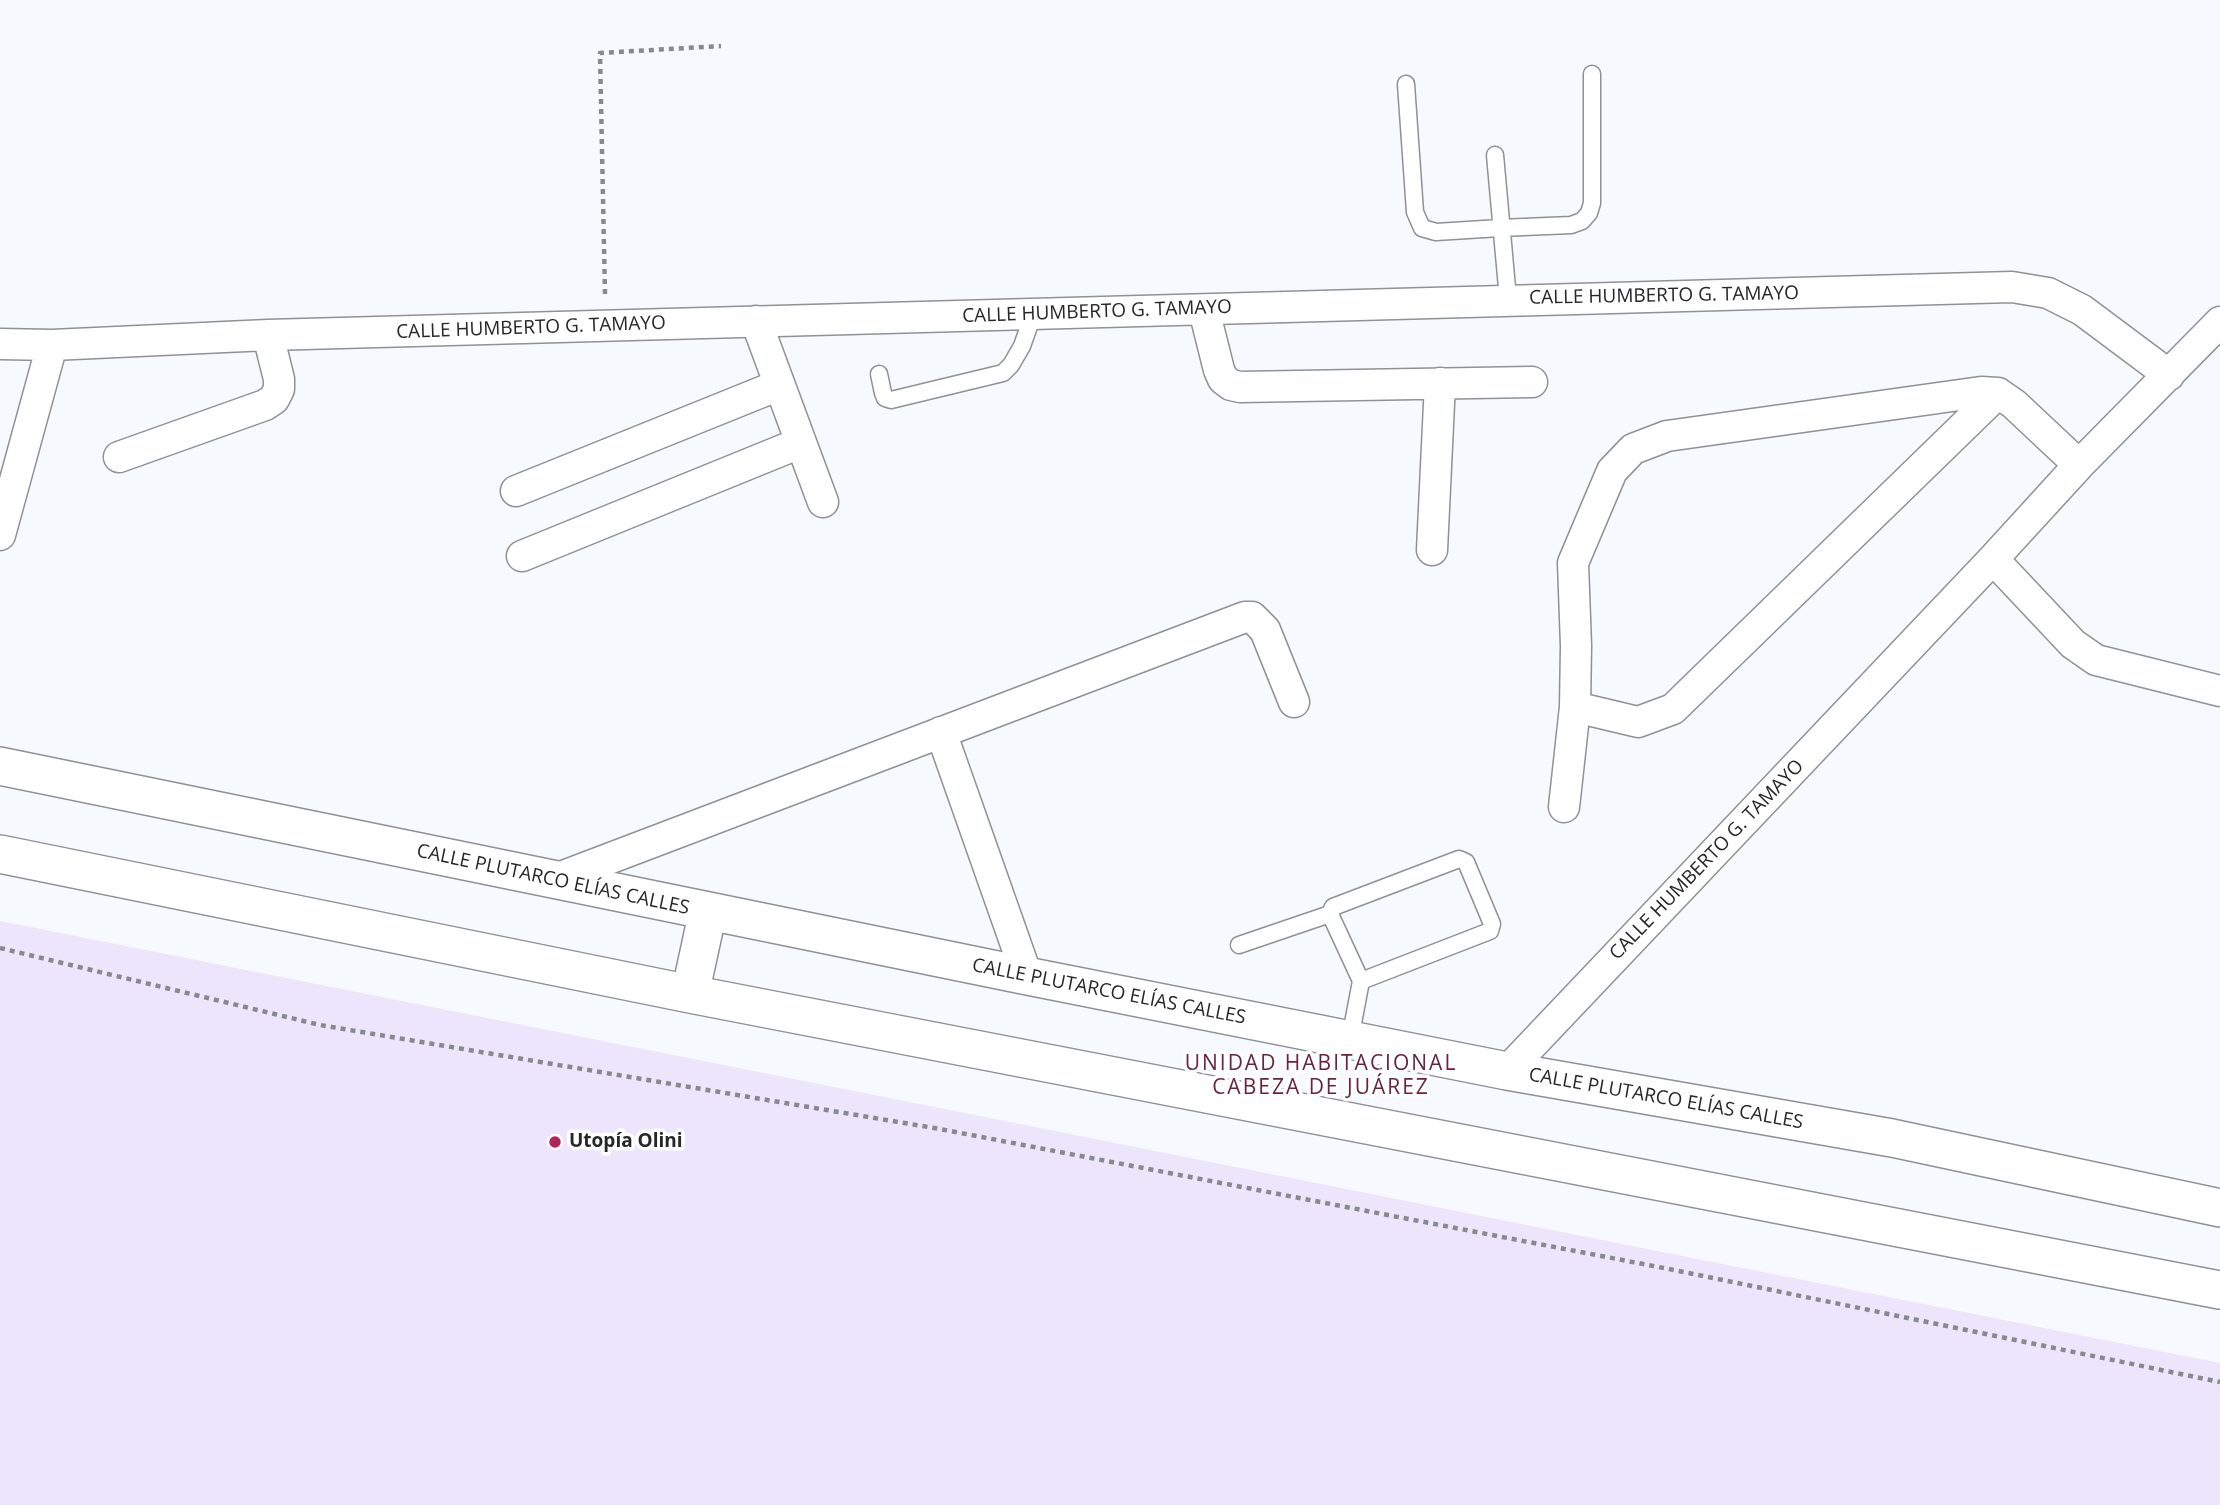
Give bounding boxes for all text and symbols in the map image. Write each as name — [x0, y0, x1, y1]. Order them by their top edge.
street label: CALLE HUMBERTO G. TAMAYO — [1529, 282, 1799, 310]
street label: CALLE HUMBERTO G. TAMAYO — [962, 296, 1232, 328]
street label: CALLE HUMBERTO G. TAMAYO — [396, 312, 666, 344]
street label: CALLE HUMBERTO G. TAMAYO — [1605, 755, 1809, 965]
street label: CALLE PLUTARCO ELÍAS CALLES — [415, 840, 691, 920]
street label: CALLE PLUTARCO ELÍAS CALLES — [970, 954, 1248, 1030]
district label: UNIDAD HABITACIONAL CABEZA DE JUÁREZ — [1187, 1051, 1455, 1101]
street label: CALLE PLUTARCO ELÍAS CALLES — [1527, 1064, 1805, 1134]
place label: Utopía Olini — [569, 1131, 683, 1153]
marker: Utopía Olini — [547, 1134, 563, 1150]

